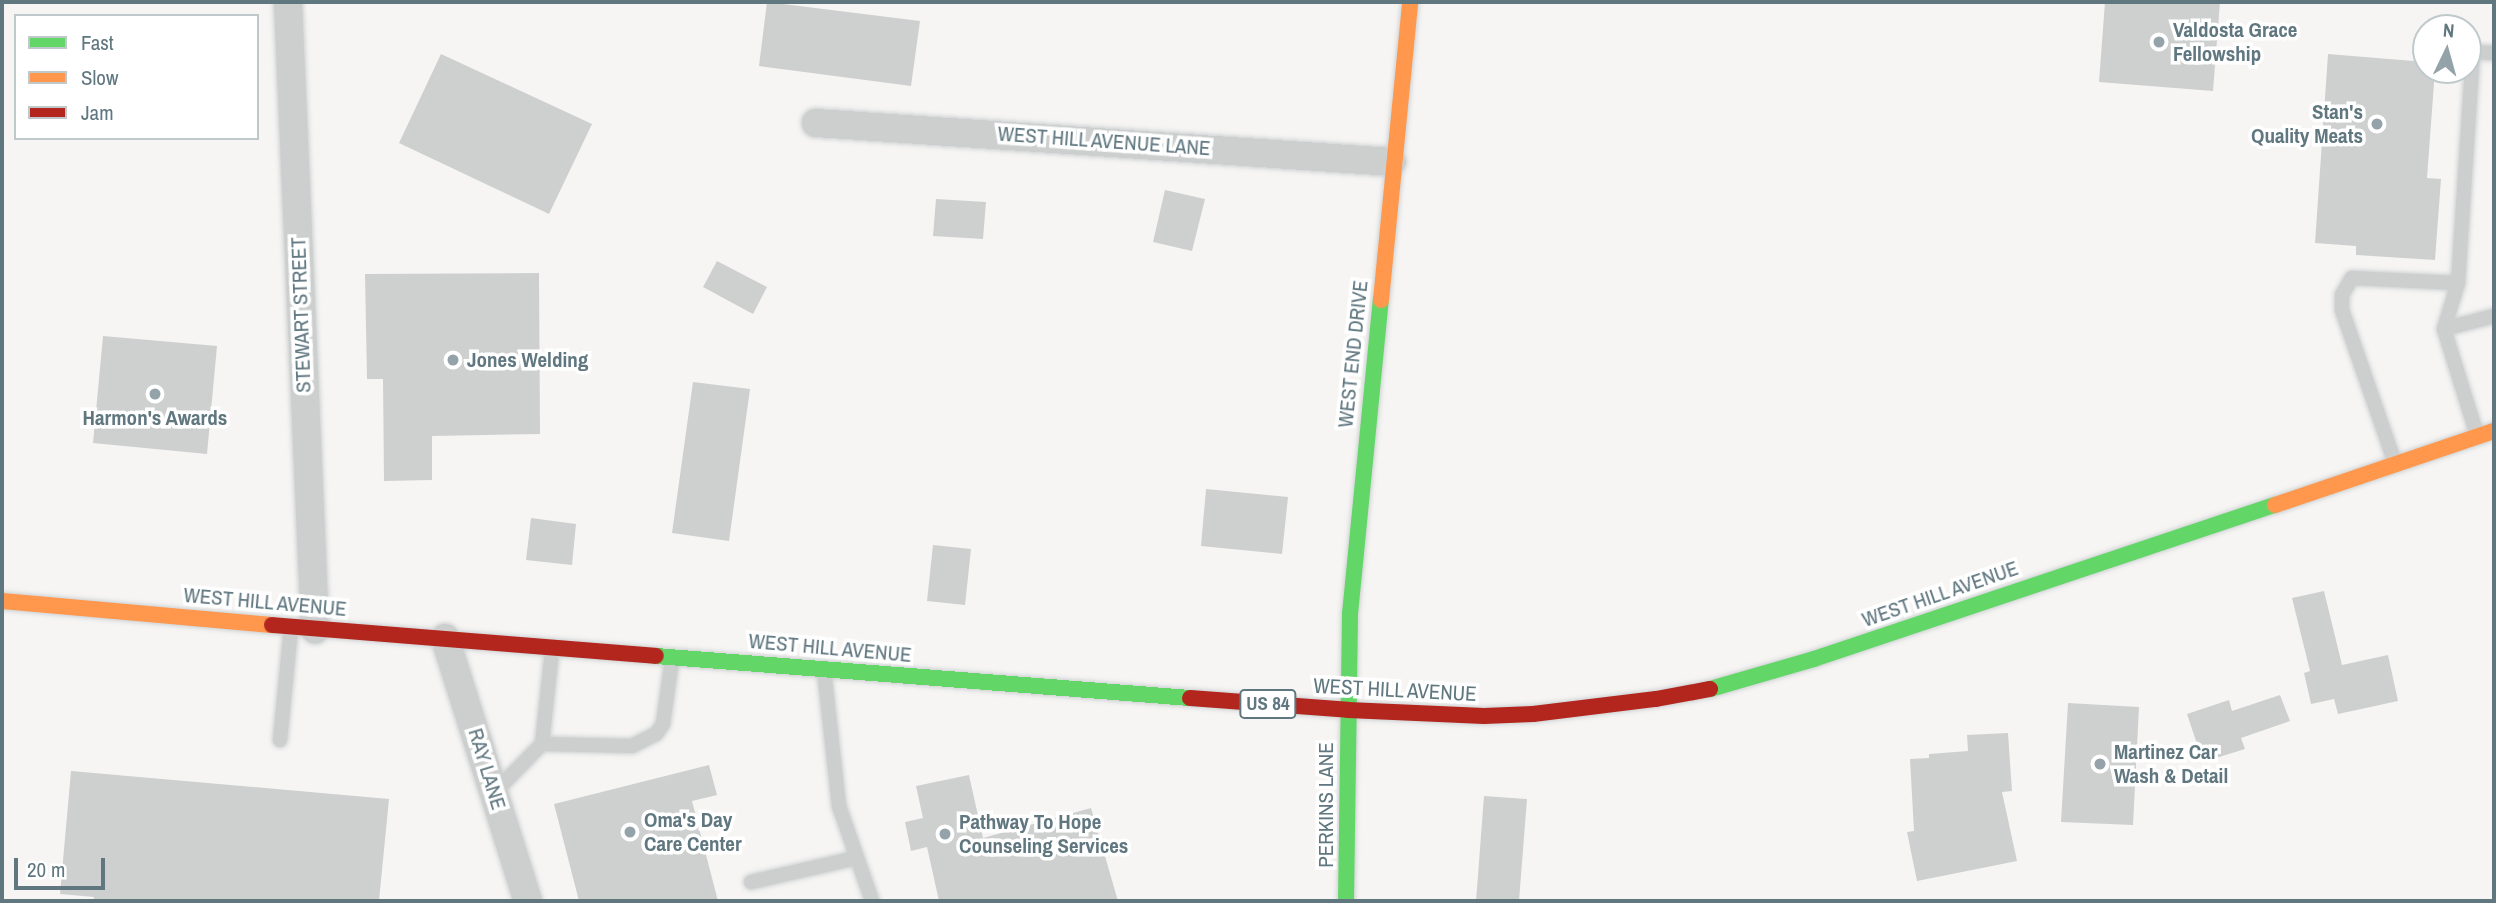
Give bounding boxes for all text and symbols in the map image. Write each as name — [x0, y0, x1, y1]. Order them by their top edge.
legend — [14, 14, 259, 140]
north arrow — [2412, 14, 2482, 84]
place label: Valdosta Grace Fellowship — [2173, 17, 2297, 67]
text: N — [2442, 17, 2455, 44]
text: Fast — [81, 28, 114, 57]
marker: Valdosta Grace Fellowship — [2151, 34, 2167, 50]
text: Slow — [81, 63, 118, 92]
text: Jam — [81, 98, 114, 127]
place label: Stan's Quality Meats — [2251, 99, 2363, 149]
marker: Stan's Quality Meats — [2369, 116, 2385, 132]
street label: WEST HILL AVENUE LANE — [996, 121, 1212, 161]
street label: STEWART STREET — [286, 237, 316, 393]
street label: WEST END DRIVE — [1333, 279, 1373, 429]
place label: Jones Welding — [467, 347, 588, 373]
marker: Jones Welding — [445, 352, 461, 368]
marker: Harmon's Awards — [147, 386, 163, 402]
place label: Harmon's Awards — [82, 405, 228, 431]
street label: WEST HILL AVENUE — [1858, 555, 2022, 633]
street label: WEST HILL AVENUE — [182, 582, 348, 622]
street label: WEST HILL AVENUE — [747, 628, 913, 668]
street label: WEST HILL AVENUE — [1312, 673, 1478, 707]
road number: US 84 — [1238, 688, 1298, 720]
street label: RAY LANE — [463, 725, 511, 813]
place label: Martinez Car Wash & Detail — [2114, 739, 2228, 789]
street label: PERKINS LANE — [1313, 742, 1339, 868]
marker: Martinez Car Wash & Detail — [2092, 756, 2108, 772]
place label: Oma's Day Care Center — [644, 807, 742, 857]
place label: Pathway To Hope Counseling Services — [959, 809, 1128, 859]
marker: Oma's Day Care Center — [622, 824, 638, 840]
marker: Pathway To Hope Counseling Services — [937, 826, 953, 842]
scale bar — [18, 844, 108, 888]
text: 20 m — [27, 855, 65, 884]

